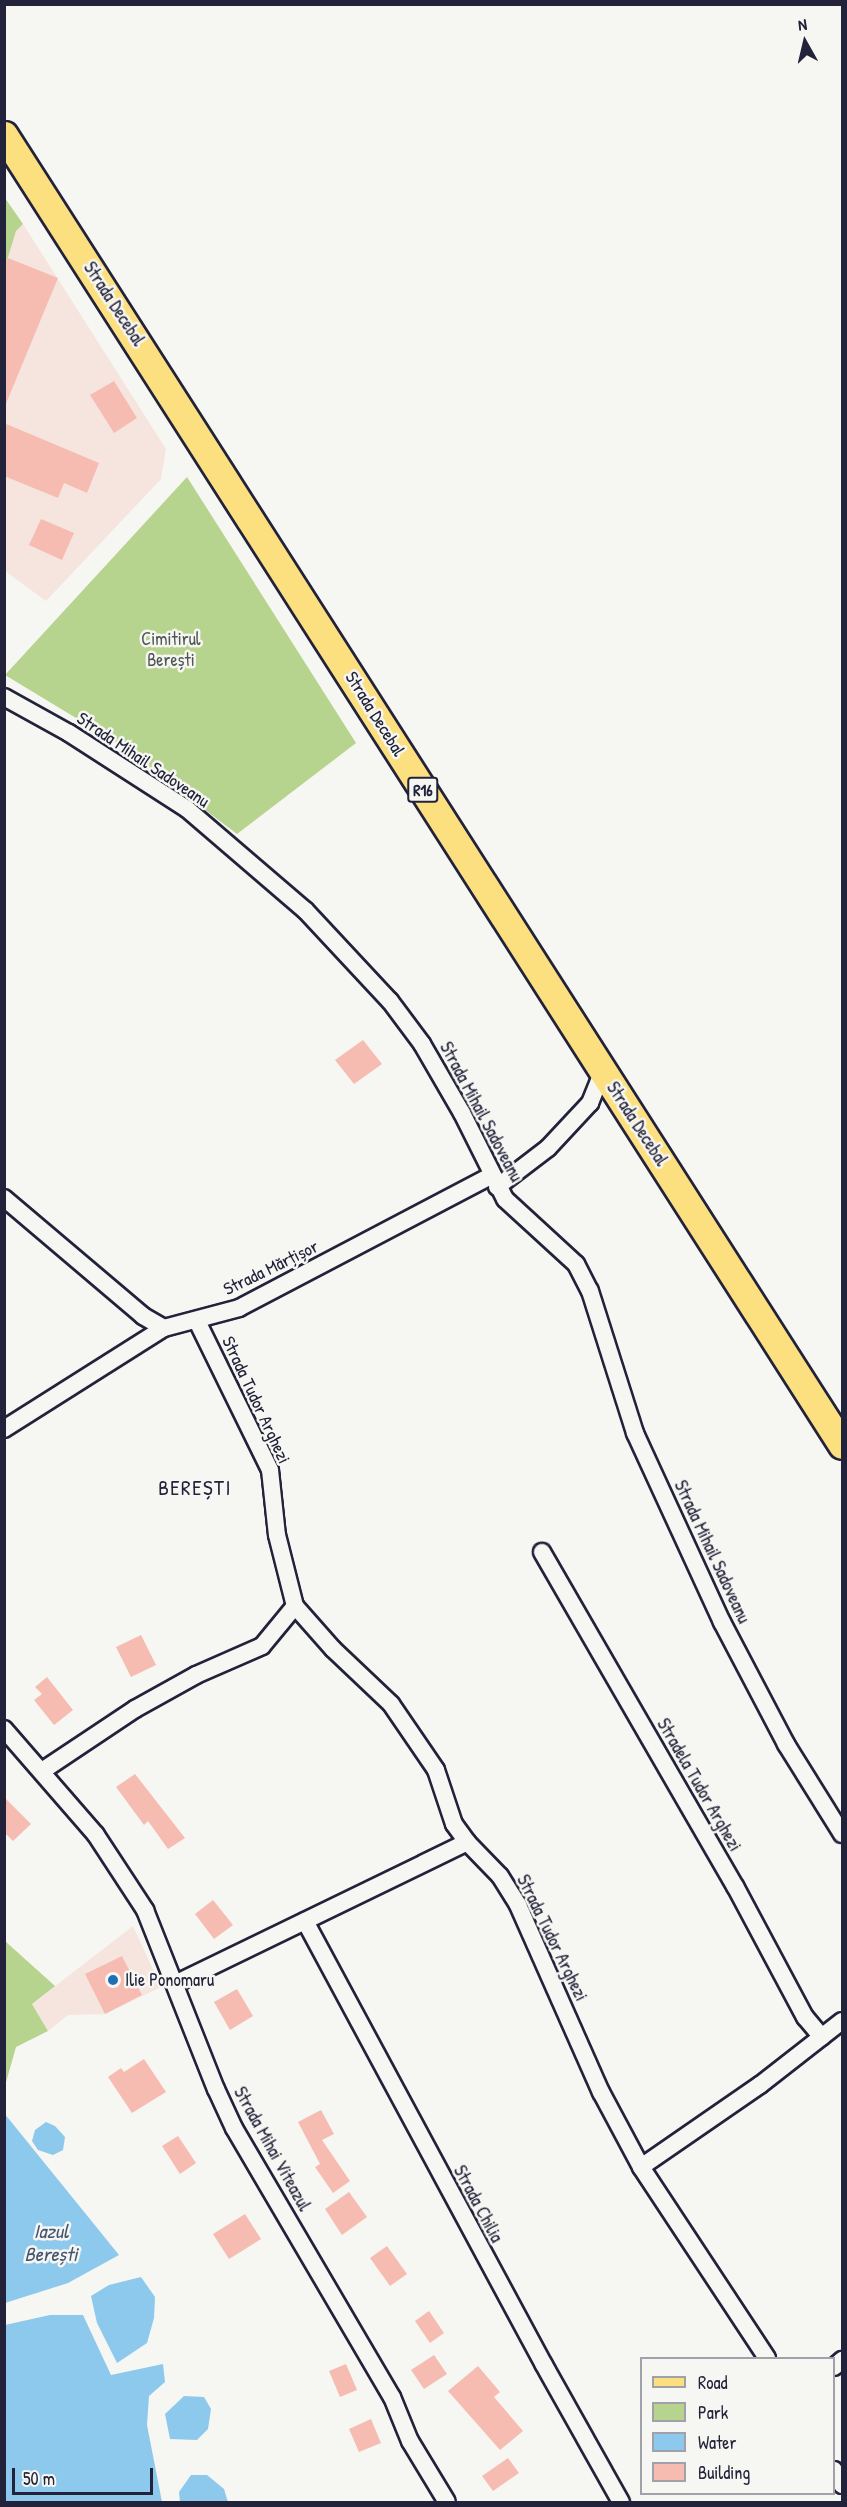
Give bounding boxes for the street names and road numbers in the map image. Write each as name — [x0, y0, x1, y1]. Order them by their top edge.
street label: Strada Decebal — [79, 258, 149, 350]
street label: Strada Decebal — [340, 668, 410, 760]
street label: Strada Mihail Sadoveanu — [73, 708, 213, 812]
road number: R16 — [406, 777, 440, 803]
street label: Strada Mihail Sadoveanu — [435, 1038, 527, 1186]
street label: Strada Decebal — [602, 1078, 672, 1170]
street label: Strada Mărțișor — [220, 1236, 322, 1300]
street label: Strada Tudor Arghezi — [217, 1333, 295, 1467]
street label: Strada Mihail Sadoveanu — [669, 1477, 755, 1627]
street label: Stradela Tudor Arghezi — [652, 1715, 746, 1855]
street label: Strada Tudor Arghezi — [512, 1871, 592, 2005]
street label: Strada Mihai Viteazul — [229, 2083, 315, 2215]
street label: Strada Chilia — [449, 2162, 507, 2246]

